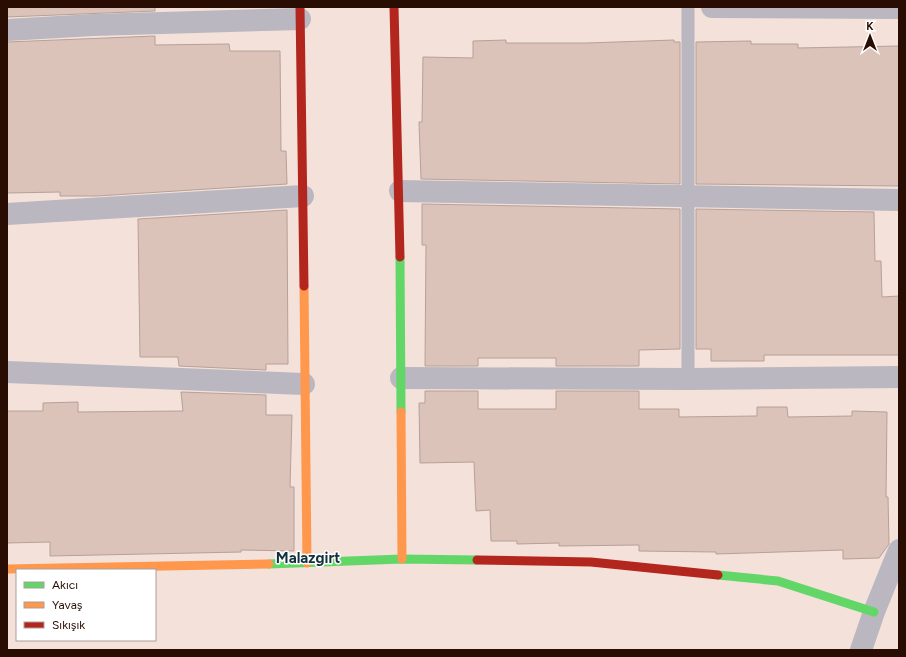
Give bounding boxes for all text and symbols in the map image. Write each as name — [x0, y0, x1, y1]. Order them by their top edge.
north arrow — [850, 16, 890, 56]
text: K — [866, 20, 874, 33]
district label: Malazgirt — [276, 549, 340, 567]
legend — [16, 569, 156, 641]
text: Akıcı — [52, 578, 78, 592]
text: Yavaş — [52, 598, 83, 612]
text: Sıkışık — [52, 618, 85, 632]

